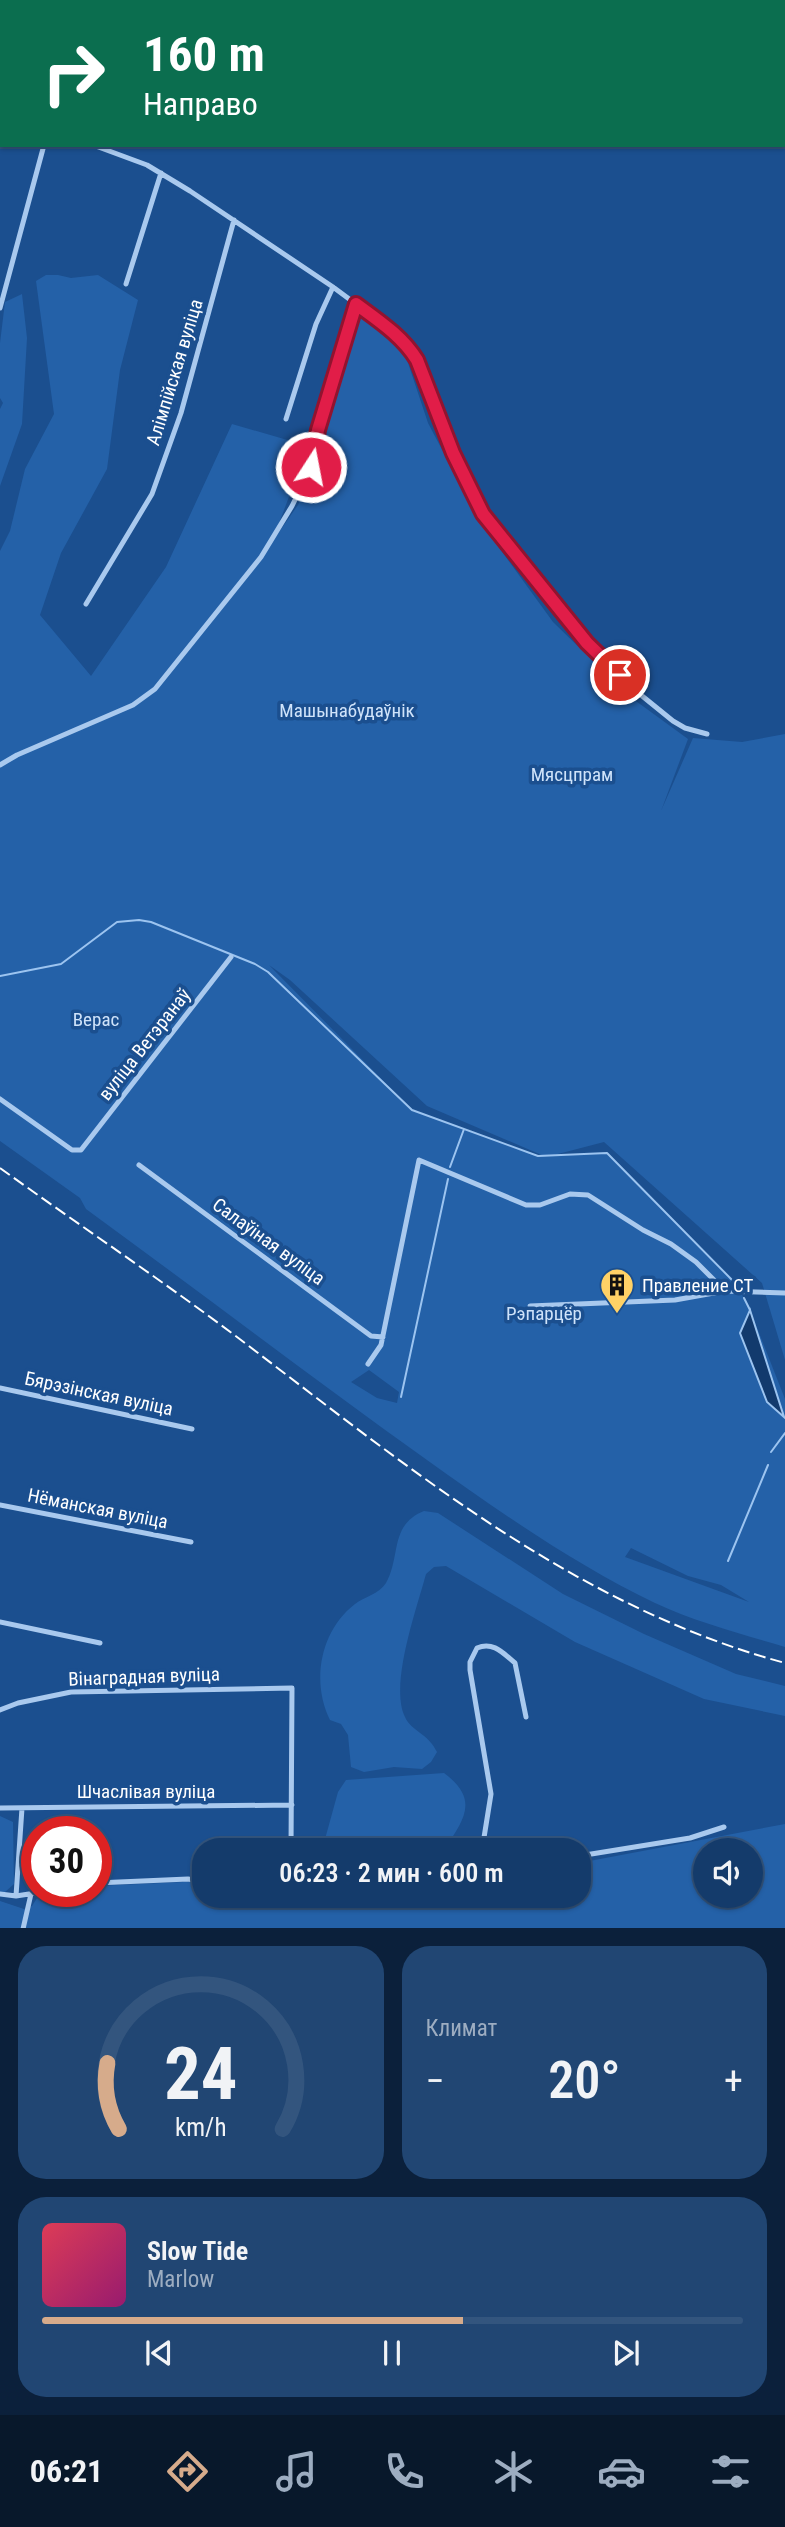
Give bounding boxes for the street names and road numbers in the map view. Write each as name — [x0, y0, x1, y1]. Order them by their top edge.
street label: Алімпійская вуліца — [141, 296, 208, 448]
street label: вуліца Ветэранаў — [94, 984, 195, 1105]
street label: Салаўіная вуліца — [208, 1193, 329, 1290]
street label: Бярэзінская вуліца — [23, 1367, 175, 1420]
street label: Нёманская вуліца — [26, 1484, 170, 1533]
street label: Вінаградная вуліца — [68, 1662, 220, 1691]
street label: Шчаслівая вуліца — [77, 1780, 215, 1803]

